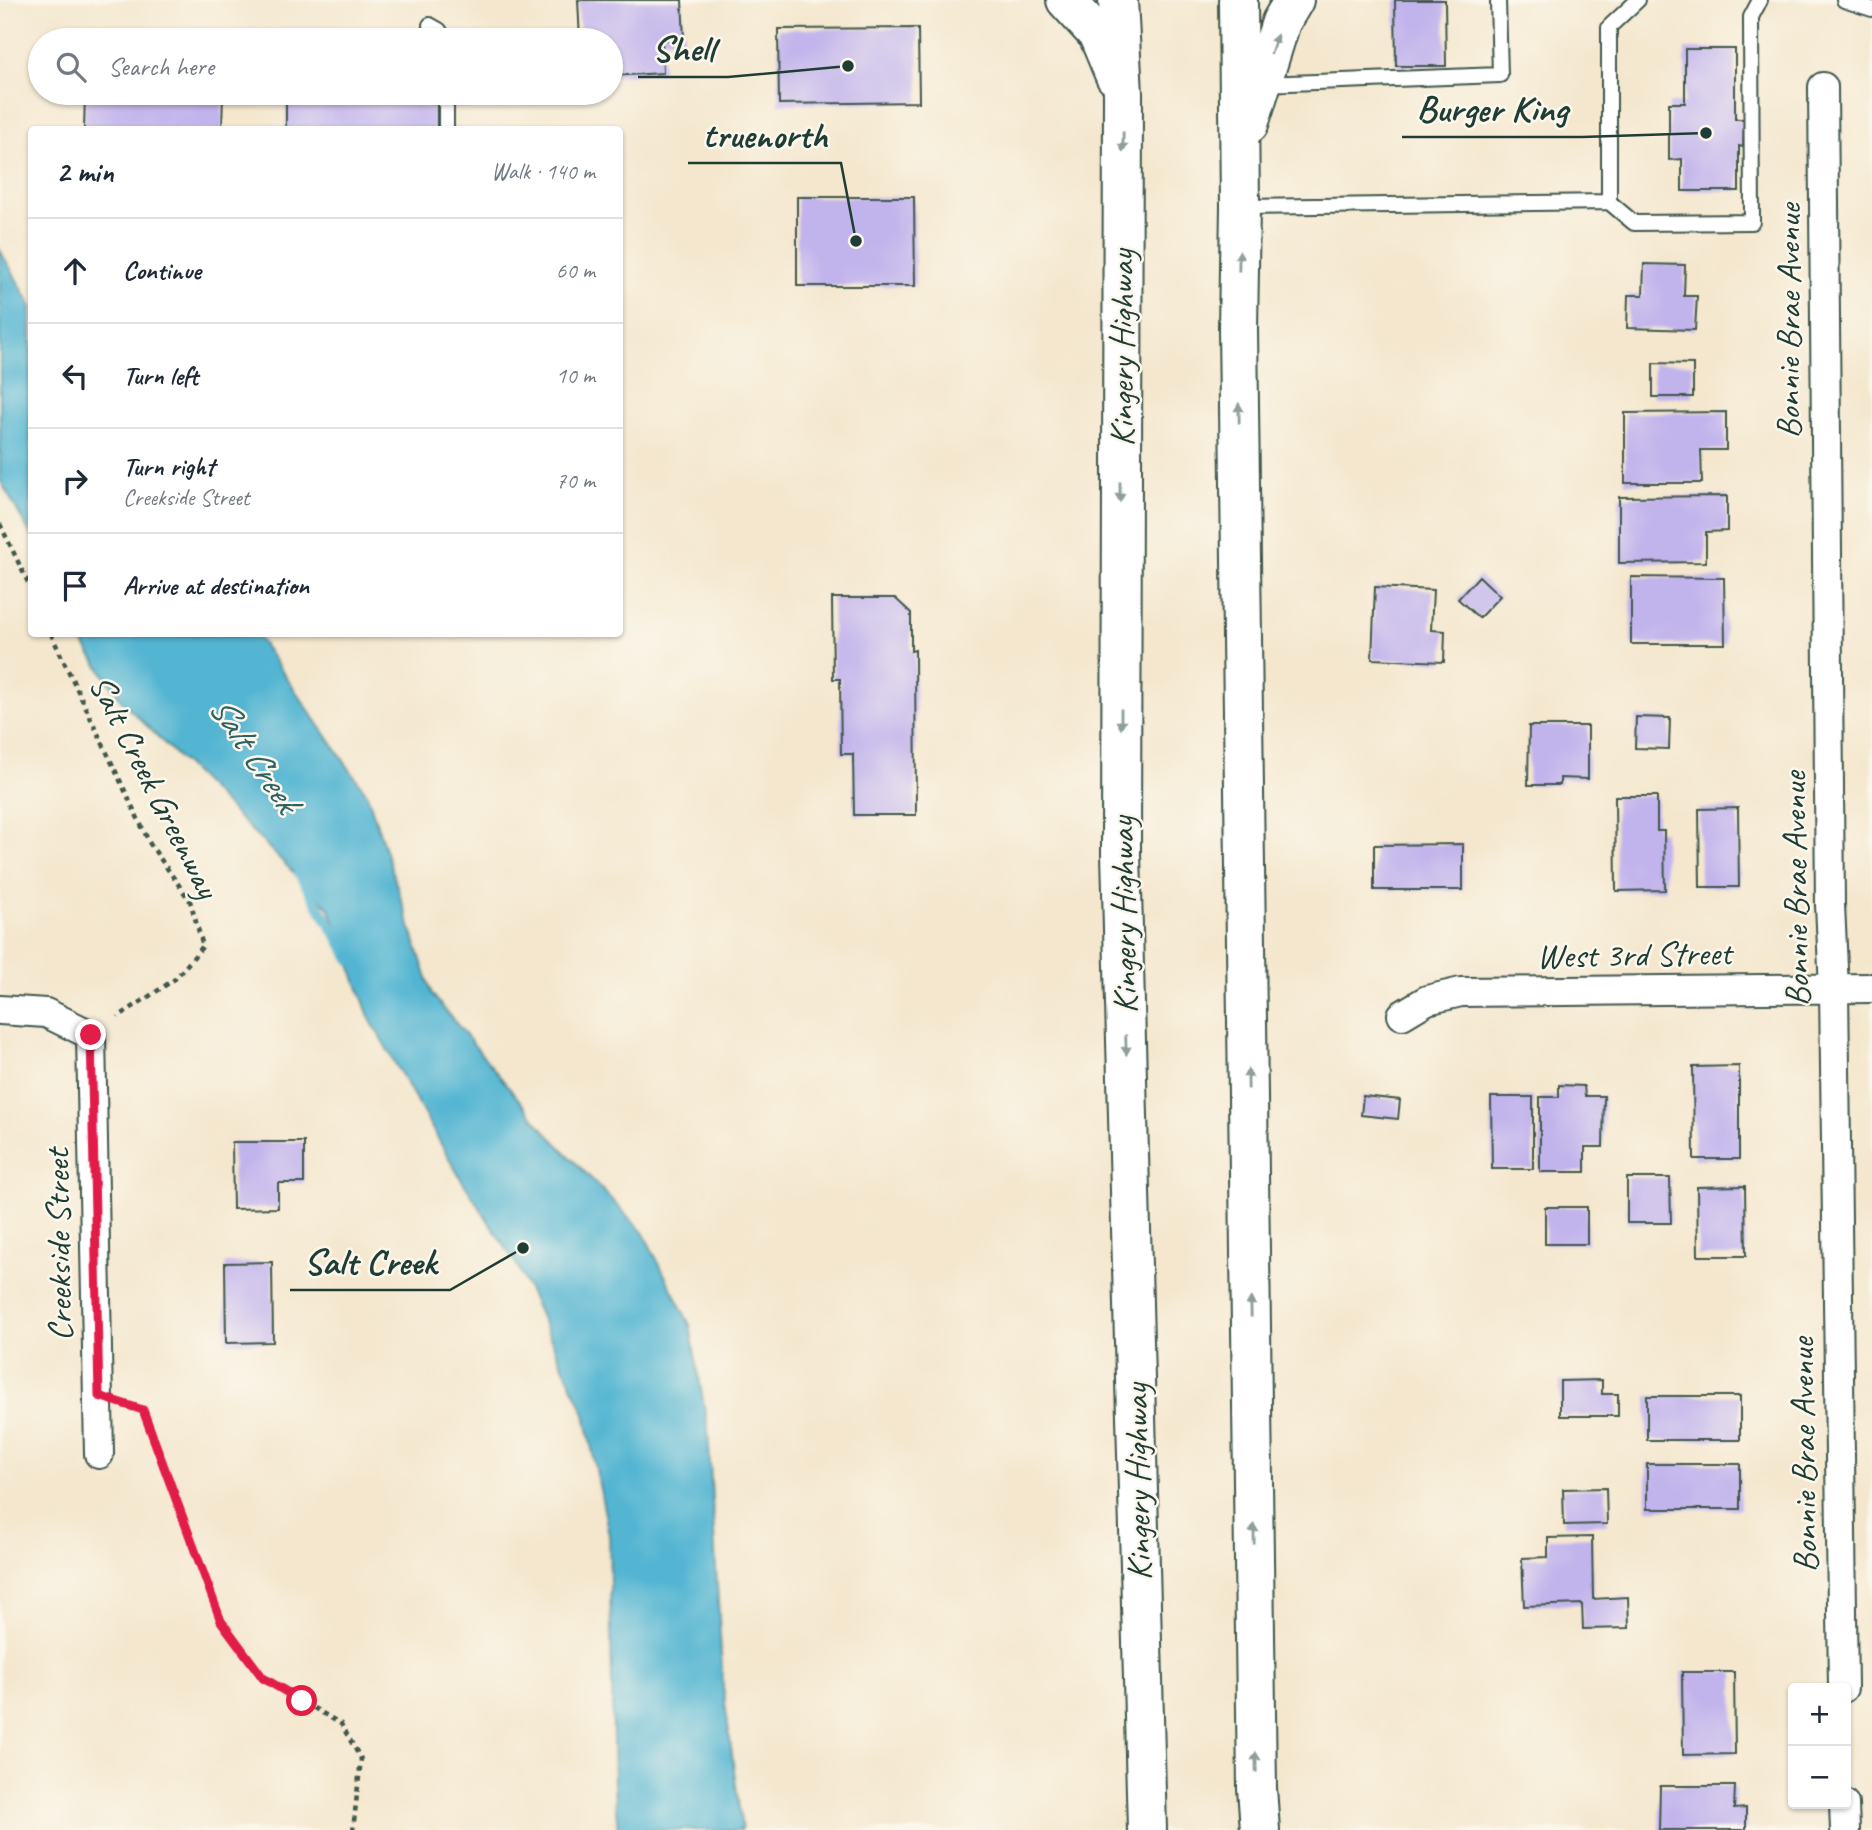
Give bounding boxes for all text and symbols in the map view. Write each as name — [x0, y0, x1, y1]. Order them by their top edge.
callout: Shell — [638, 19, 728, 77]
text: Shell — [652, 25, 720, 72]
search box — [28, 28, 623, 105]
one-way arrow — [1270, 33, 1280, 54]
icon: search — [52, 48, 90, 86]
text: Search here — [108, 50, 214, 83]
callout: Burger King — [1402, 79, 1582, 137]
text: Burger King — [1417, 85, 1571, 132]
callout: truenorth — [688, 105, 841, 163]
text: truenorth — [703, 111, 828, 158]
one-way arrow — [1117, 131, 1128, 153]
text: 2 min — [56, 153, 113, 191]
text: Walk · 140 m — [491, 157, 595, 186]
street label: Bonnie Brae Avenue — [1766, 201, 1811, 438]
street label: Kingery Highway — [1099, 248, 1144, 446]
one-way arrow — [1233, 250, 1245, 272]
icon: ahead — [56, 252, 94, 290]
text: Continue — [123, 254, 201, 287]
text: 60 m — [556, 256, 595, 285]
icon: left — [56, 357, 94, 395]
text: Turn left — [123, 359, 198, 392]
text: 10 m — [556, 361, 595, 390]
one-way arrow — [1233, 402, 1245, 424]
text: Turn right — [123, 450, 214, 483]
icon: right — [56, 462, 94, 500]
text: 70 m — [556, 466, 595, 495]
one-way arrow — [1114, 481, 1126, 503]
text: Creekside Street — [123, 483, 249, 512]
icon: arrive — [56, 567, 94, 605]
text: Arrive at destination — [123, 569, 309, 602]
street label: Salt Creek Greenway — [79, 667, 231, 907]
water label: Salt Creek — [199, 686, 314, 826]
one-way arrow — [1115, 708, 1127, 730]
street label: Bonnie Brae Avenue — [1771, 769, 1820, 1007]
street label: Kingery Highway — [1099, 814, 1148, 1014]
street label: West 3rd Street — [1536, 930, 1735, 979]
route end — [75, 1019, 106, 1050]
one-way arrow — [1120, 1034, 1132, 1056]
one-way arrow — [1242, 1068, 1253, 1090]
street label: Creekside Street — [34, 1145, 83, 1342]
callout: Salt Creek — [290, 1232, 450, 1290]
text: Salt Creek — [304, 1238, 439, 1285]
one-way arrow — [1245, 1296, 1256, 1318]
street label: Bonnie Brae Avenue — [1779, 1335, 1828, 1573]
street label: Kingery Highway — [1113, 1381, 1162, 1581]
one-way arrow — [1248, 1523, 1259, 1545]
map controls — [1788, 1683, 1851, 1809]
button: + — [1788, 1683, 1851, 1746]
route start — [286, 1685, 317, 1716]
button: − — [1788, 1746, 1851, 1809]
one-way arrow — [1251, 1751, 1262, 1773]

